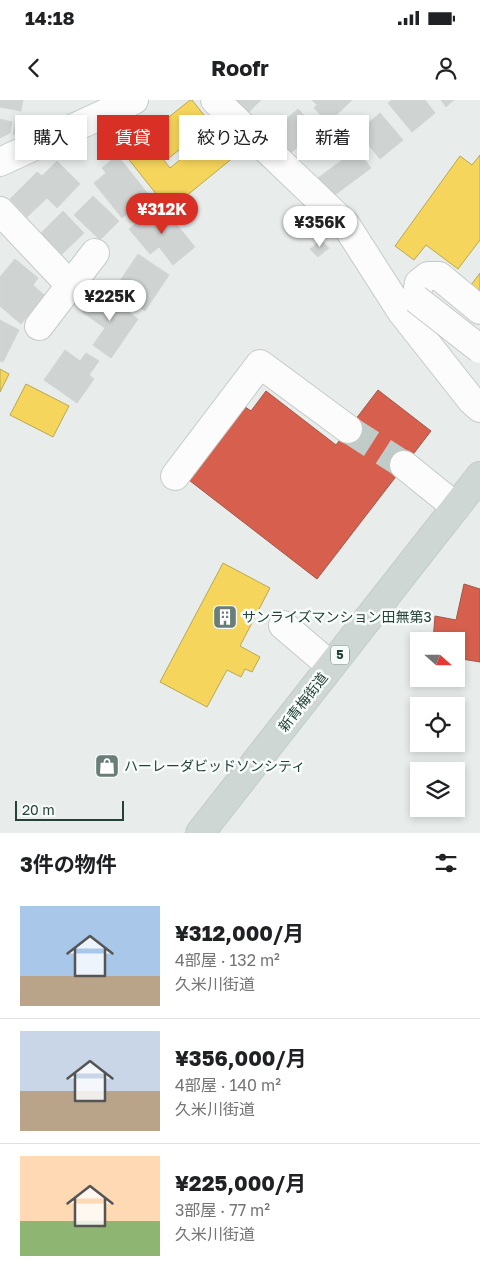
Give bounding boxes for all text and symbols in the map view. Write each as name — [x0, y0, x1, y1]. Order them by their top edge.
text: 14:18 — [25, 6, 75, 29]
icon: back — [20, 54, 48, 82]
text: Roofr — [211, 54, 269, 81]
icon: person — [432, 54, 460, 82]
chip: 購入 — [15, 115, 87, 160]
chip: 賃貸 — [97, 115, 169, 160]
chip: 絞り込み — [179, 115, 287, 160]
chip: 新着 — [297, 115, 369, 160]
pin: ¥312K — [127, 192, 197, 235]
text: ¥312K — [137, 199, 187, 219]
pin: ¥356K — [285, 206, 355, 248]
text: ¥356K — [294, 212, 346, 232]
pin: ¥225K — [75, 280, 145, 322]
text: ¥225K — [84, 286, 136, 306]
building icon: サンライズマンション田無第3 — [212, 604, 238, 630]
place label: サンライズマンション田無第3 — [242, 608, 432, 625]
north arrow — [410, 632, 465, 688]
map controls — [410, 632, 465, 817]
road number: 5 — [331, 646, 349, 664]
street label: 新青梅街道 — [274, 669, 331, 735]
button: locate — [410, 697, 465, 752]
shop icon: ハーレーダビッドソンシティ — [94, 753, 120, 779]
place label: ハーレーダビッドソンシティ — [124, 757, 305, 774]
button: layers — [410, 762, 465, 817]
scale bar — [15, 798, 124, 821]
text: 20 m — [22, 801, 55, 818]
icon: filters — [432, 849, 460, 877]
text: 3件の物件 — [20, 851, 117, 877]
text: ¥312,000/月 — [175, 920, 304, 946]
icon: home — [60, 926, 120, 986]
text: 4部屋 · 132 m² — [175, 950, 280, 970]
text: 久米川街道 — [175, 974, 255, 994]
text: ¥356,000/月 — [175, 1045, 307, 1071]
icon: home — [60, 1051, 120, 1111]
text: 4部屋 · 140 m² — [175, 1075, 281, 1095]
text: 久米川街道 — [175, 1099, 255, 1119]
text: ¥225,000/月 — [175, 1170, 306, 1196]
icon: home — [60, 1176, 120, 1236]
text: 3部屋 · 77 m² — [175, 1200, 270, 1220]
text: 久米川街道 — [175, 1224, 255, 1244]

